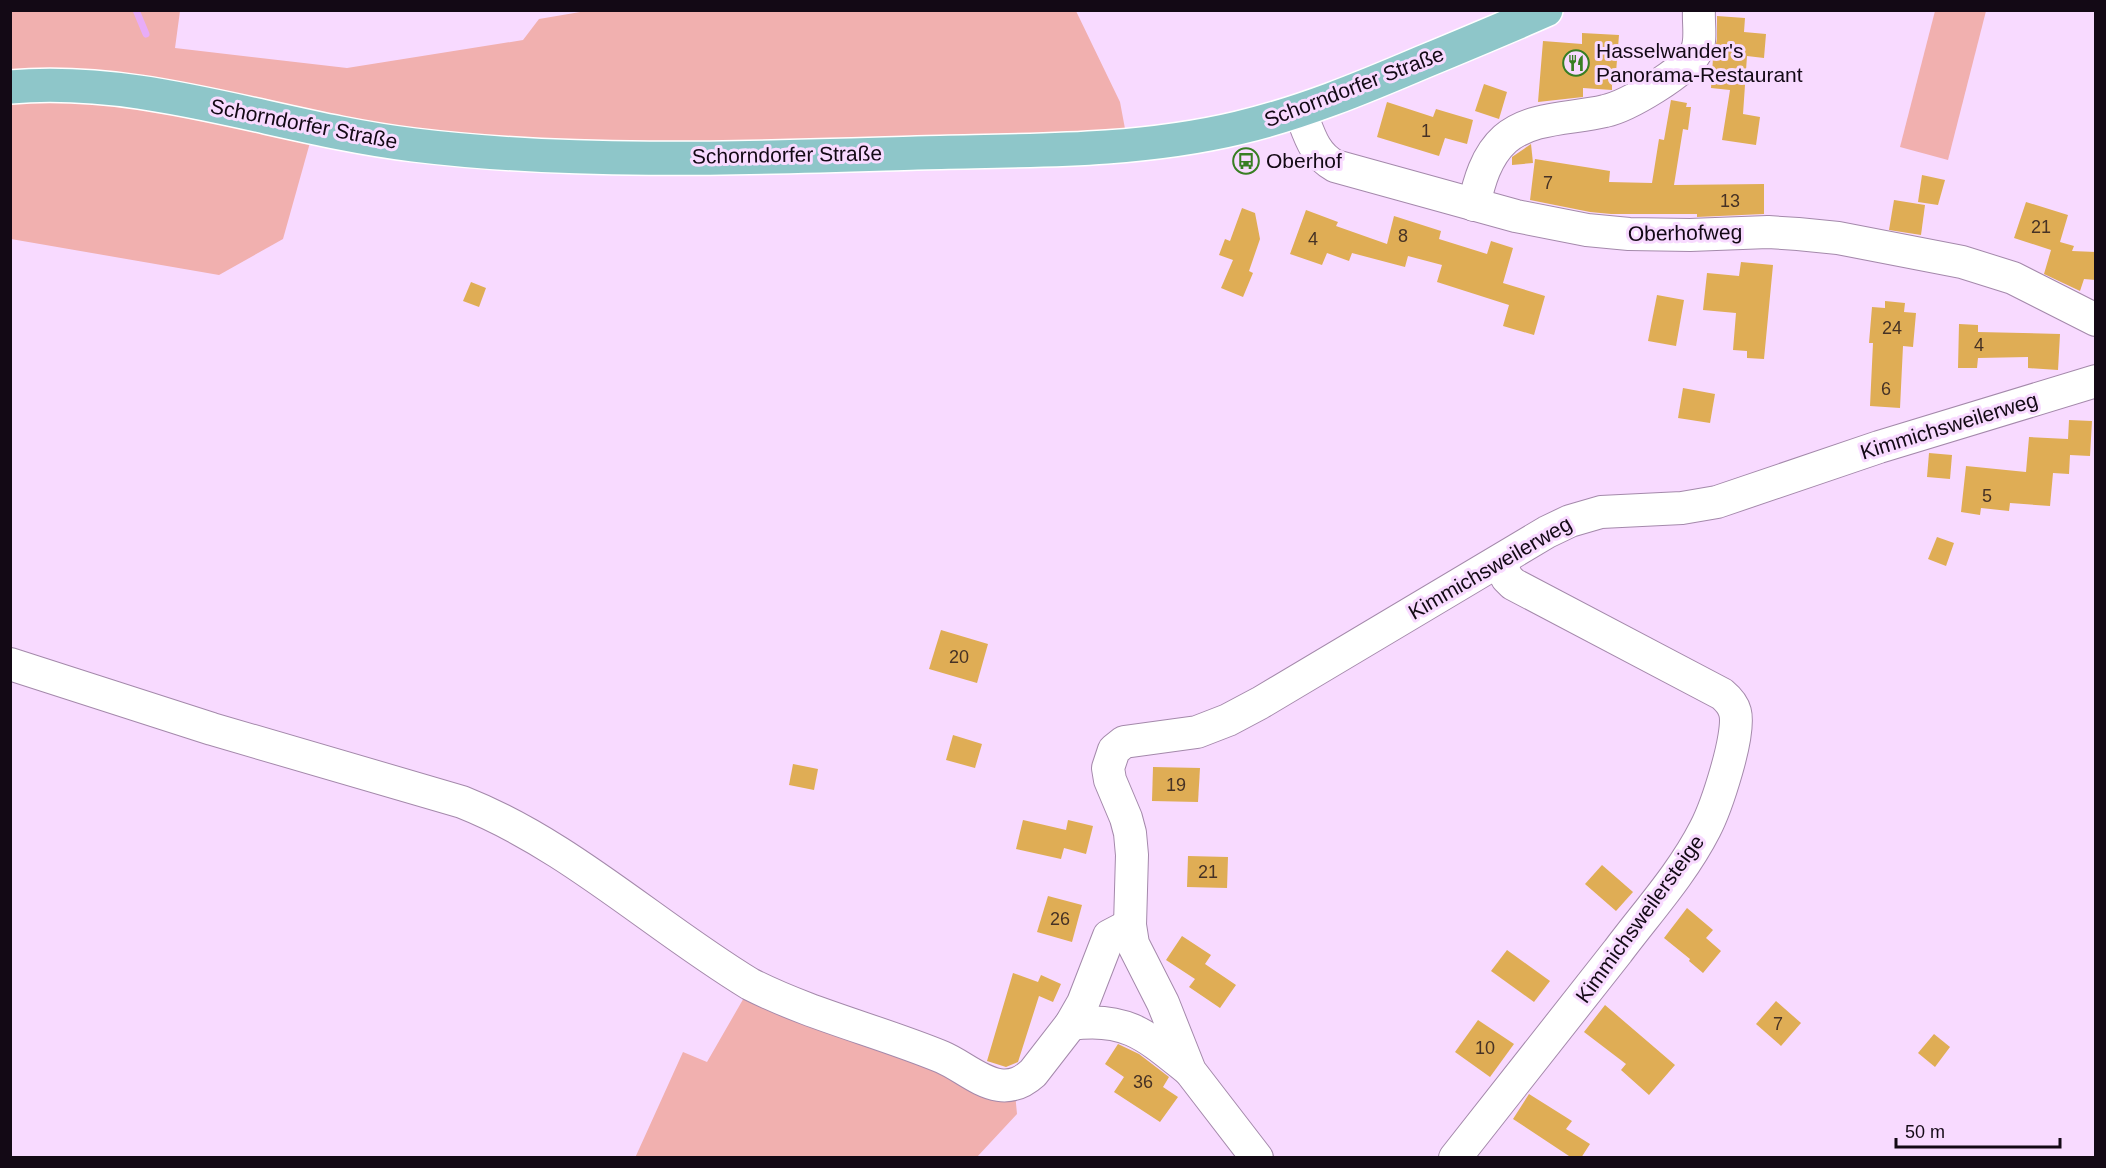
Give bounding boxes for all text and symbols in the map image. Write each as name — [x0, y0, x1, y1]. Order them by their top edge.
place label: Hasselwander's Panorama-Restaurant — [1596, 39, 1803, 86]
street label: Schorndorfer Straße — [1261, 42, 1447, 131]
restaurant icon: Hasselwander's Panorama-Restaurant — [1561, 48, 1591, 78]
street label: Schorndorfer Straße — [209, 94, 400, 153]
house number: 1 — [1421, 121, 1431, 141]
street label: Schorndorfer Straße — [692, 141, 882, 168]
bus stop icon: Oberhof — [1231, 146, 1261, 176]
place label: Oberhof — [1266, 149, 1342, 172]
house number: 7 — [1543, 173, 1553, 193]
house number: 13 — [1720, 191, 1740, 211]
house number: 21 — [2031, 217, 2051, 237]
street label: Oberhofweg — [1628, 220, 1742, 245]
house number: 8 — [1398, 226, 1408, 246]
house number: 4 — [1308, 229, 1318, 249]
house number: 24 — [1882, 318, 1902, 338]
house number: 4 — [1974, 335, 1984, 355]
house number: 6 — [1881, 379, 1891, 399]
street label: Kimmichsweilerweg — [1857, 388, 2040, 463]
house number: 5 — [1982, 486, 1992, 506]
street label: Kimmichsweilerweg — [1404, 512, 1575, 624]
house number: 20 — [949, 647, 969, 667]
house number: 19 — [1166, 775, 1186, 795]
street label: Kimmichsweilersteige — [1571, 830, 1708, 1007]
house number: 21 — [1198, 862, 1218, 882]
house number: 26 — [1050, 909, 1070, 929]
house number: 7 — [1773, 1014, 1783, 1034]
house number: 10 — [1475, 1038, 1495, 1058]
house number: 36 — [1133, 1072, 1153, 1092]
scale bar — [1896, 1111, 2060, 1149]
text: 50 m — [1905, 1122, 1945, 1142]

